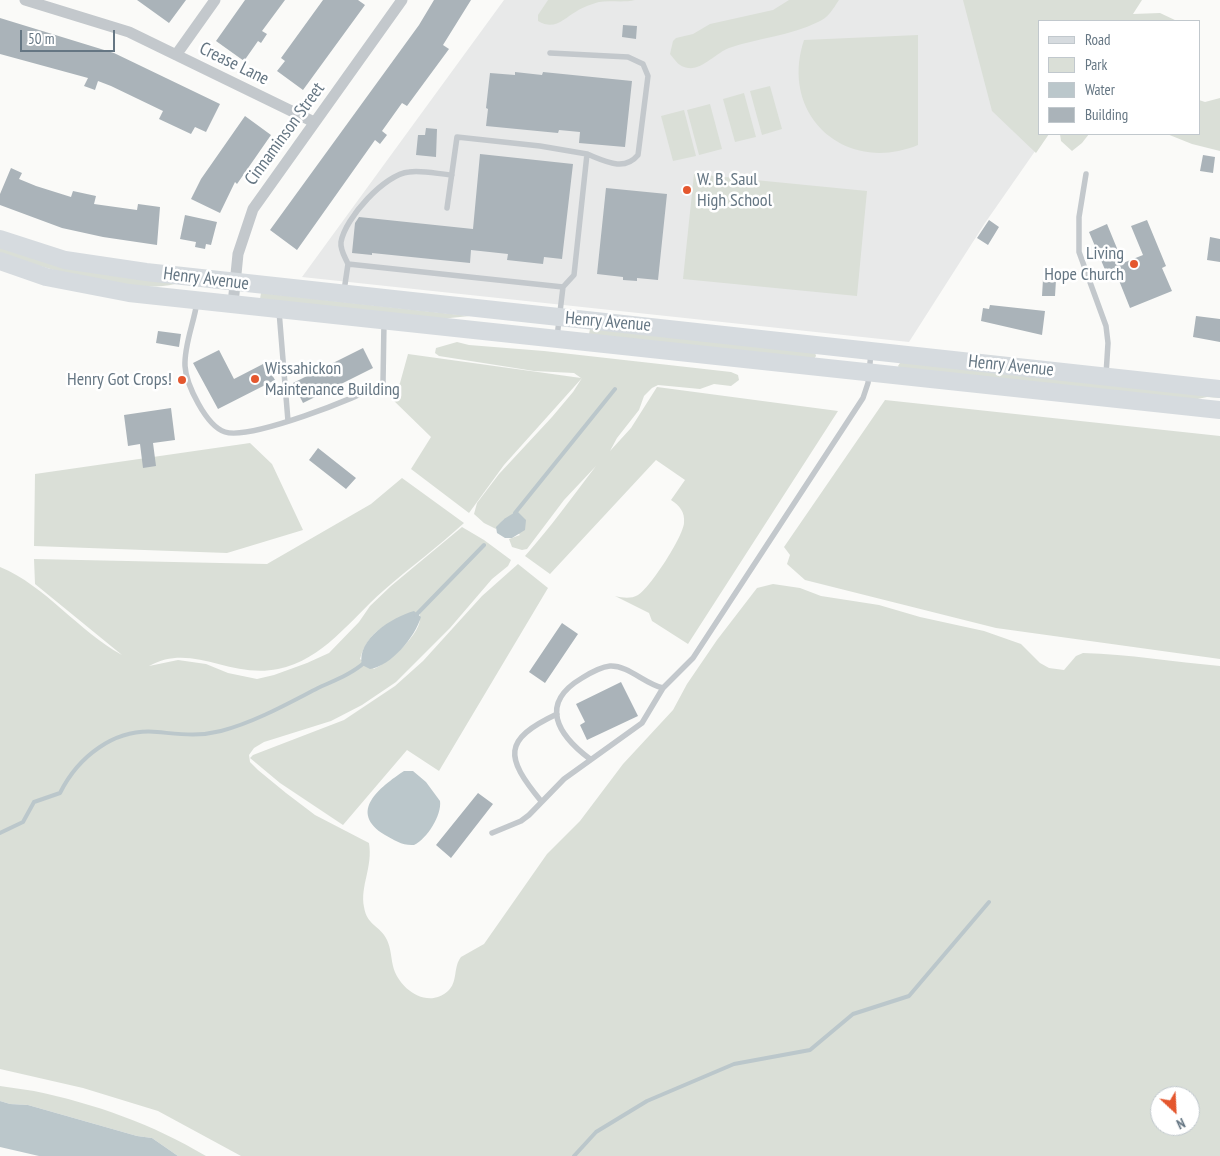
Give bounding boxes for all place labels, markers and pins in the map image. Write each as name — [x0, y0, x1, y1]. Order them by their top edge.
place label: W. B. Saul High School — [697, 169, 772, 212]
marker: W. B. Saul High School — [681, 184, 693, 196]
place label: Living Hope Church — [1044, 243, 1124, 286]
marker: Living Hope Church — [1128, 258, 1140, 270]
place label: Wissahickon Maintenance Building — [265, 358, 400, 400]
place label: Henry Got Crops! — [67, 369, 172, 391]
marker: Wissahickon Maintenance Building — [249, 373, 261, 385]
marker: Henry Got Crops! — [176, 374, 188, 386]

